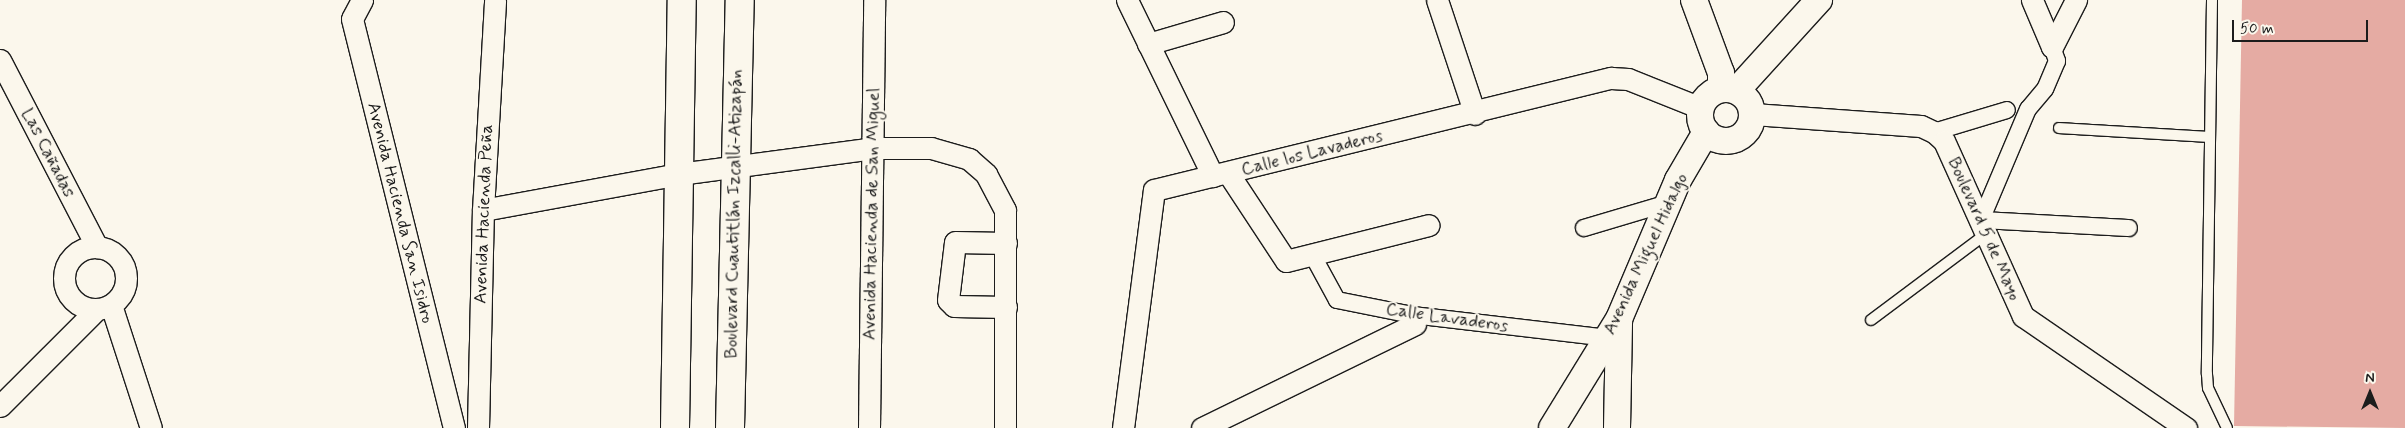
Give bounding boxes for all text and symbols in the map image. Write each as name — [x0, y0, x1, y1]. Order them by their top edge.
scale bar — [2235, 10, 2371, 42]
text: 50 m — [2240, 19, 2274, 39]
street label: Boulevard Cuautitlán Izcalli-Atizapán — [721, 69, 747, 359]
street label: Avenida Hacienda de San Miguel — [859, 91, 885, 337]
street label: Avenida Hacienda San Isidro — [363, 102, 437, 324]
street label: Las Cañadas — [16, 104, 80, 202]
street label: Avenida Hacienda Peña — [470, 124, 498, 304]
street label: Calle los Lavaderos — [1238, 125, 1386, 181]
street label: Boulevard 5 de Mayo — [1943, 154, 2025, 304]
street label: Avenida Miguel Hidalgo — [1601, 173, 1691, 335]
street label: Calle Lavaderos — [1385, 299, 1509, 337]
north arrow — [2345, 368, 2395, 418]
text: N — [2365, 369, 2375, 387]

